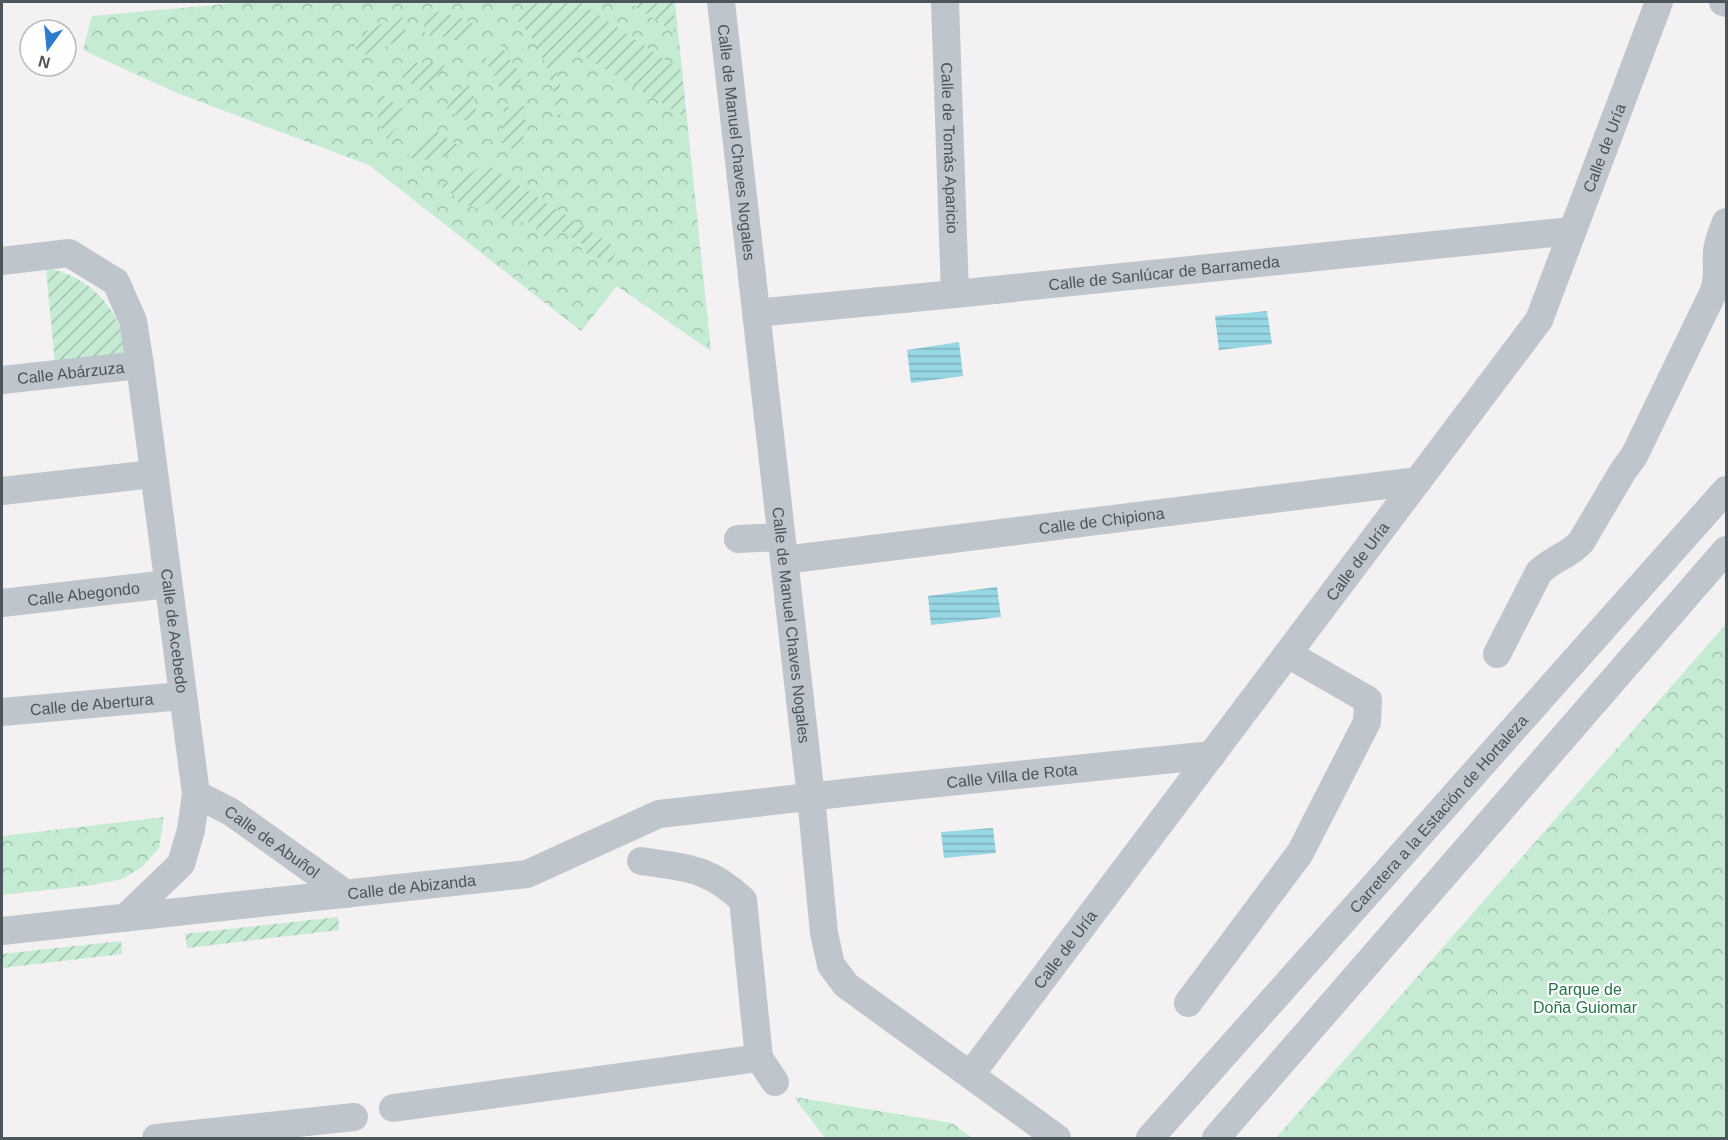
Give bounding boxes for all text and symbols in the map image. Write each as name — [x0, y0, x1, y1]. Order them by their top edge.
north arrow — [18, 18, 78, 78]
street label: Calle de Manuel Chaves Nogales — [715, 23, 758, 261]
text: N — [36, 52, 52, 72]
street label: Calle de Tomás Aparicio — [938, 62, 961, 234]
street label: Calle de Uría — [1580, 101, 1629, 195]
street label: Calle de Sanlúcar de Barrameda — [1048, 253, 1281, 293]
street label: Calle Abárzuza — [16, 359, 125, 387]
street label: Calle de Chipiona — [1038, 505, 1165, 537]
street label: Calle de Manuel Chaves Nogales — [769, 506, 813, 744]
street label: Calle de Uría — [1323, 519, 1393, 604]
street label: Calle de Acebedo — [158, 568, 191, 694]
street label: Calle Abegondo — [26, 579, 141, 609]
street label: Calle de Abertura — [29, 691, 154, 718]
street label: Carretera a la Estación de Hortaleza — [1346, 711, 1531, 916]
street label: Calle Villa de Rota — [946, 761, 1078, 791]
street label: Calle de Abuñol — [221, 802, 323, 881]
street label: Calle de Abizanda — [347, 872, 477, 902]
street label: Calle de Uría — [1030, 907, 1100, 992]
park label: Parque de Doña Guiomar — [1533, 981, 1638, 1016]

